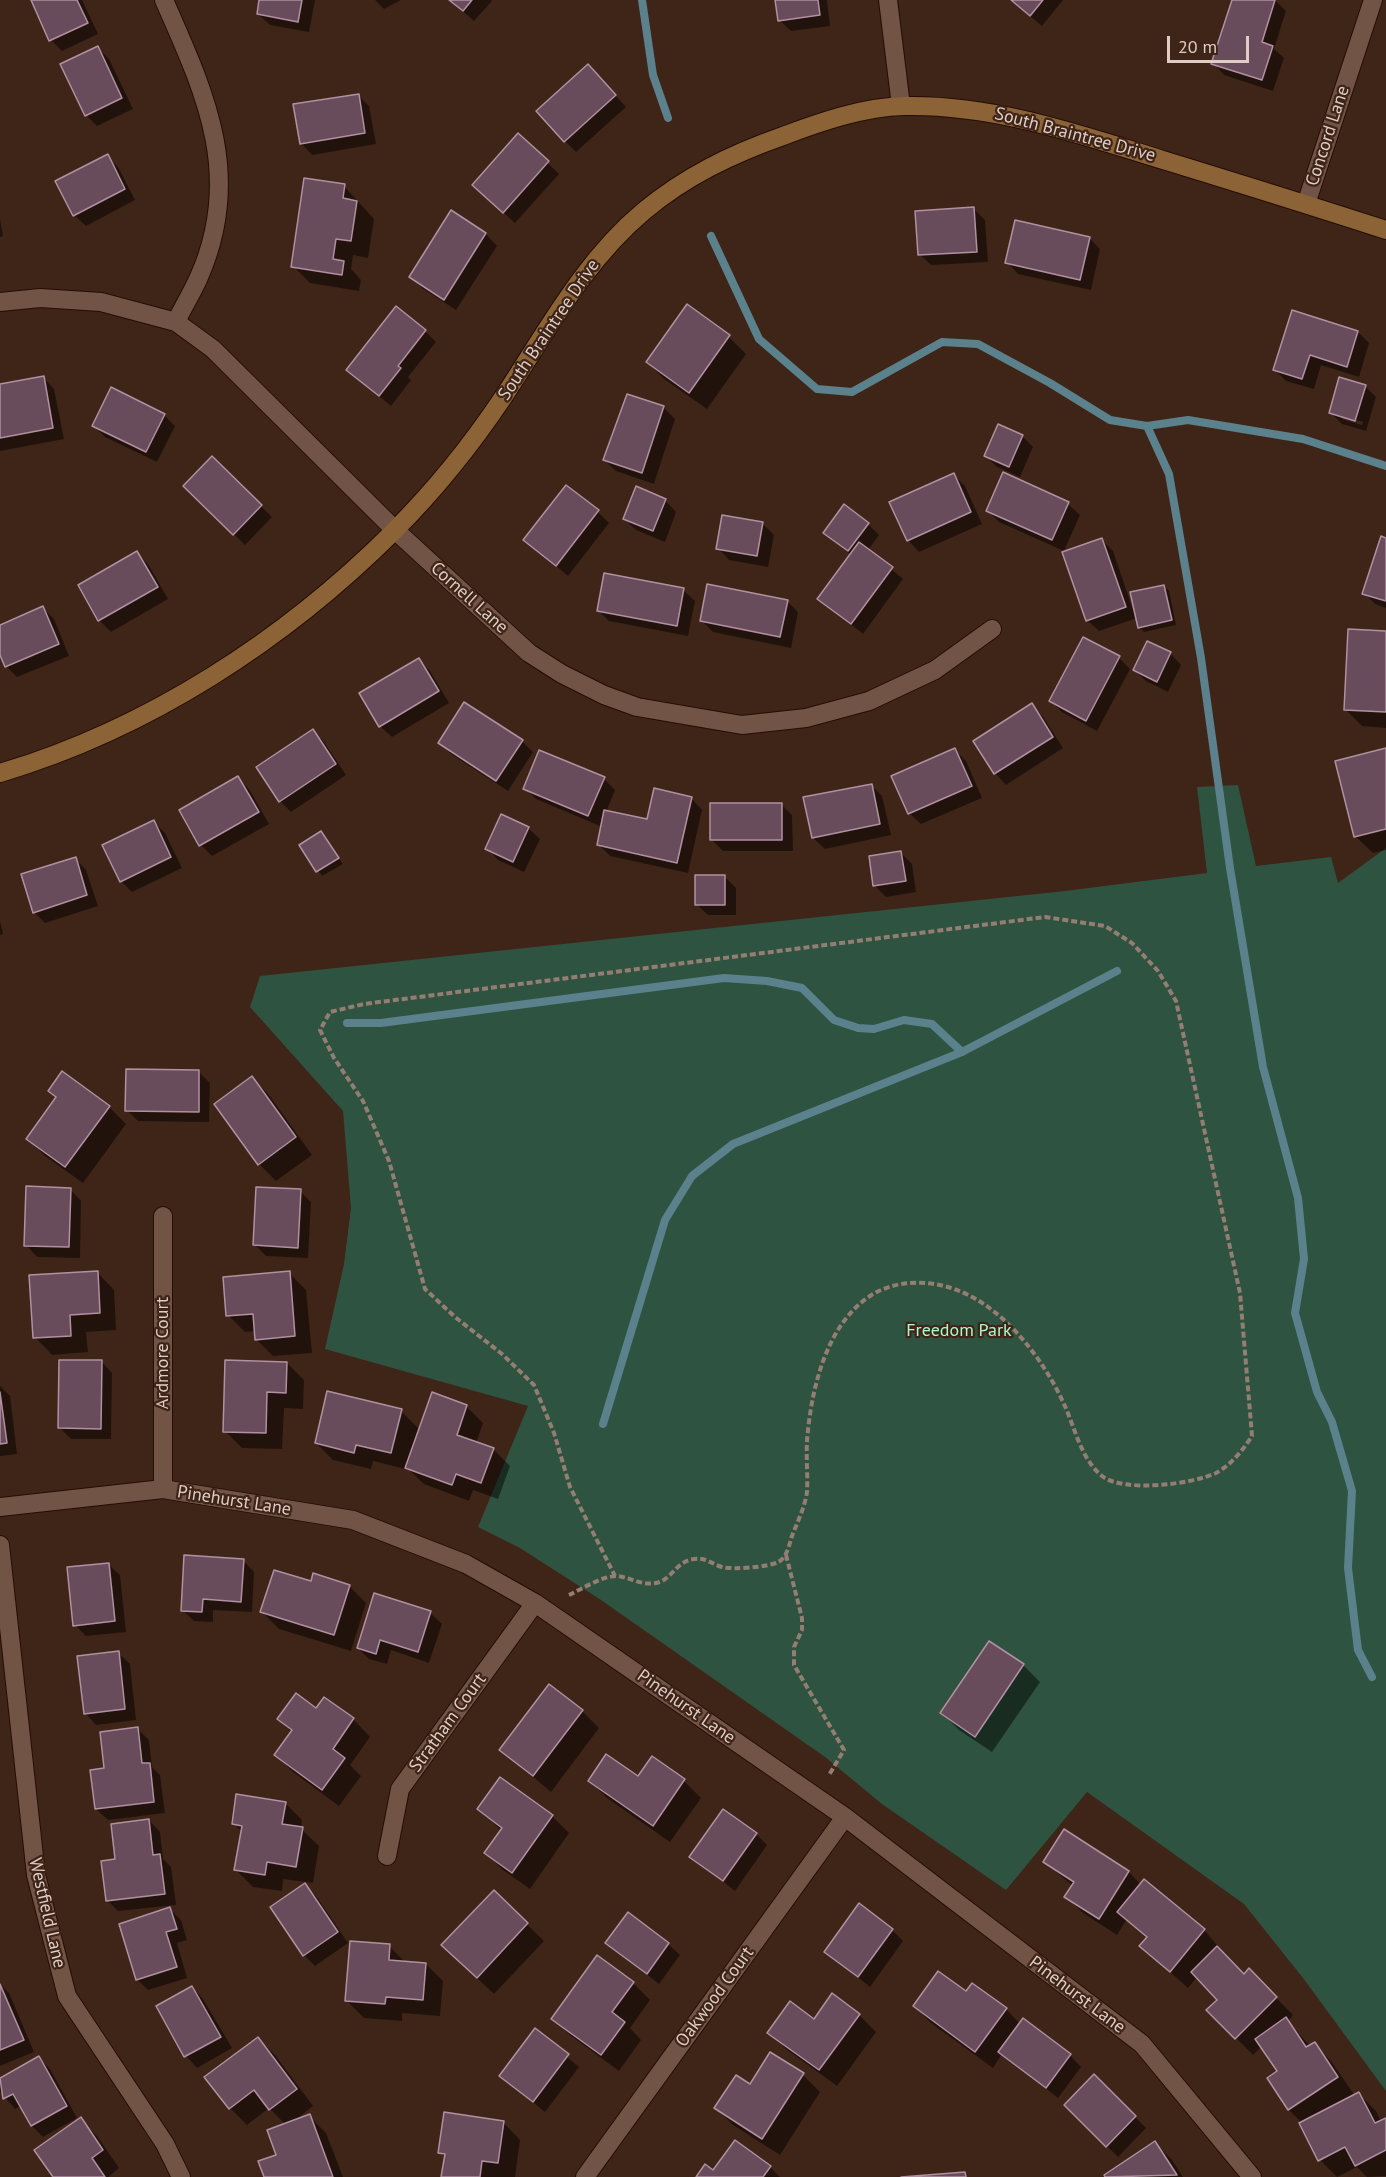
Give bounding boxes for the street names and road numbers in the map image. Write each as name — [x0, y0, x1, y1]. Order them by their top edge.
street label: Concord Lane — [1302, 83, 1354, 189]
street label: South Braintree Drive — [992, 103, 1158, 167]
street label: South Braintree Drive — [494, 255, 604, 405]
street label: Cornell Lane — [426, 558, 512, 638]
street label: Ardmore Court — [152, 1297, 174, 1409]
street label: Pinehurst Lane — [176, 1481, 292, 1521]
street label: Pinehurst Lane — [633, 1665, 739, 1749]
street label: Stratham Court — [405, 1669, 491, 1777]
street label: Westfield Lane — [24, 1856, 70, 1970]
street label: Oakwood Court — [671, 1943, 759, 2051]
street label: Pinehurst Lane — [1025, 1952, 1129, 2038]

